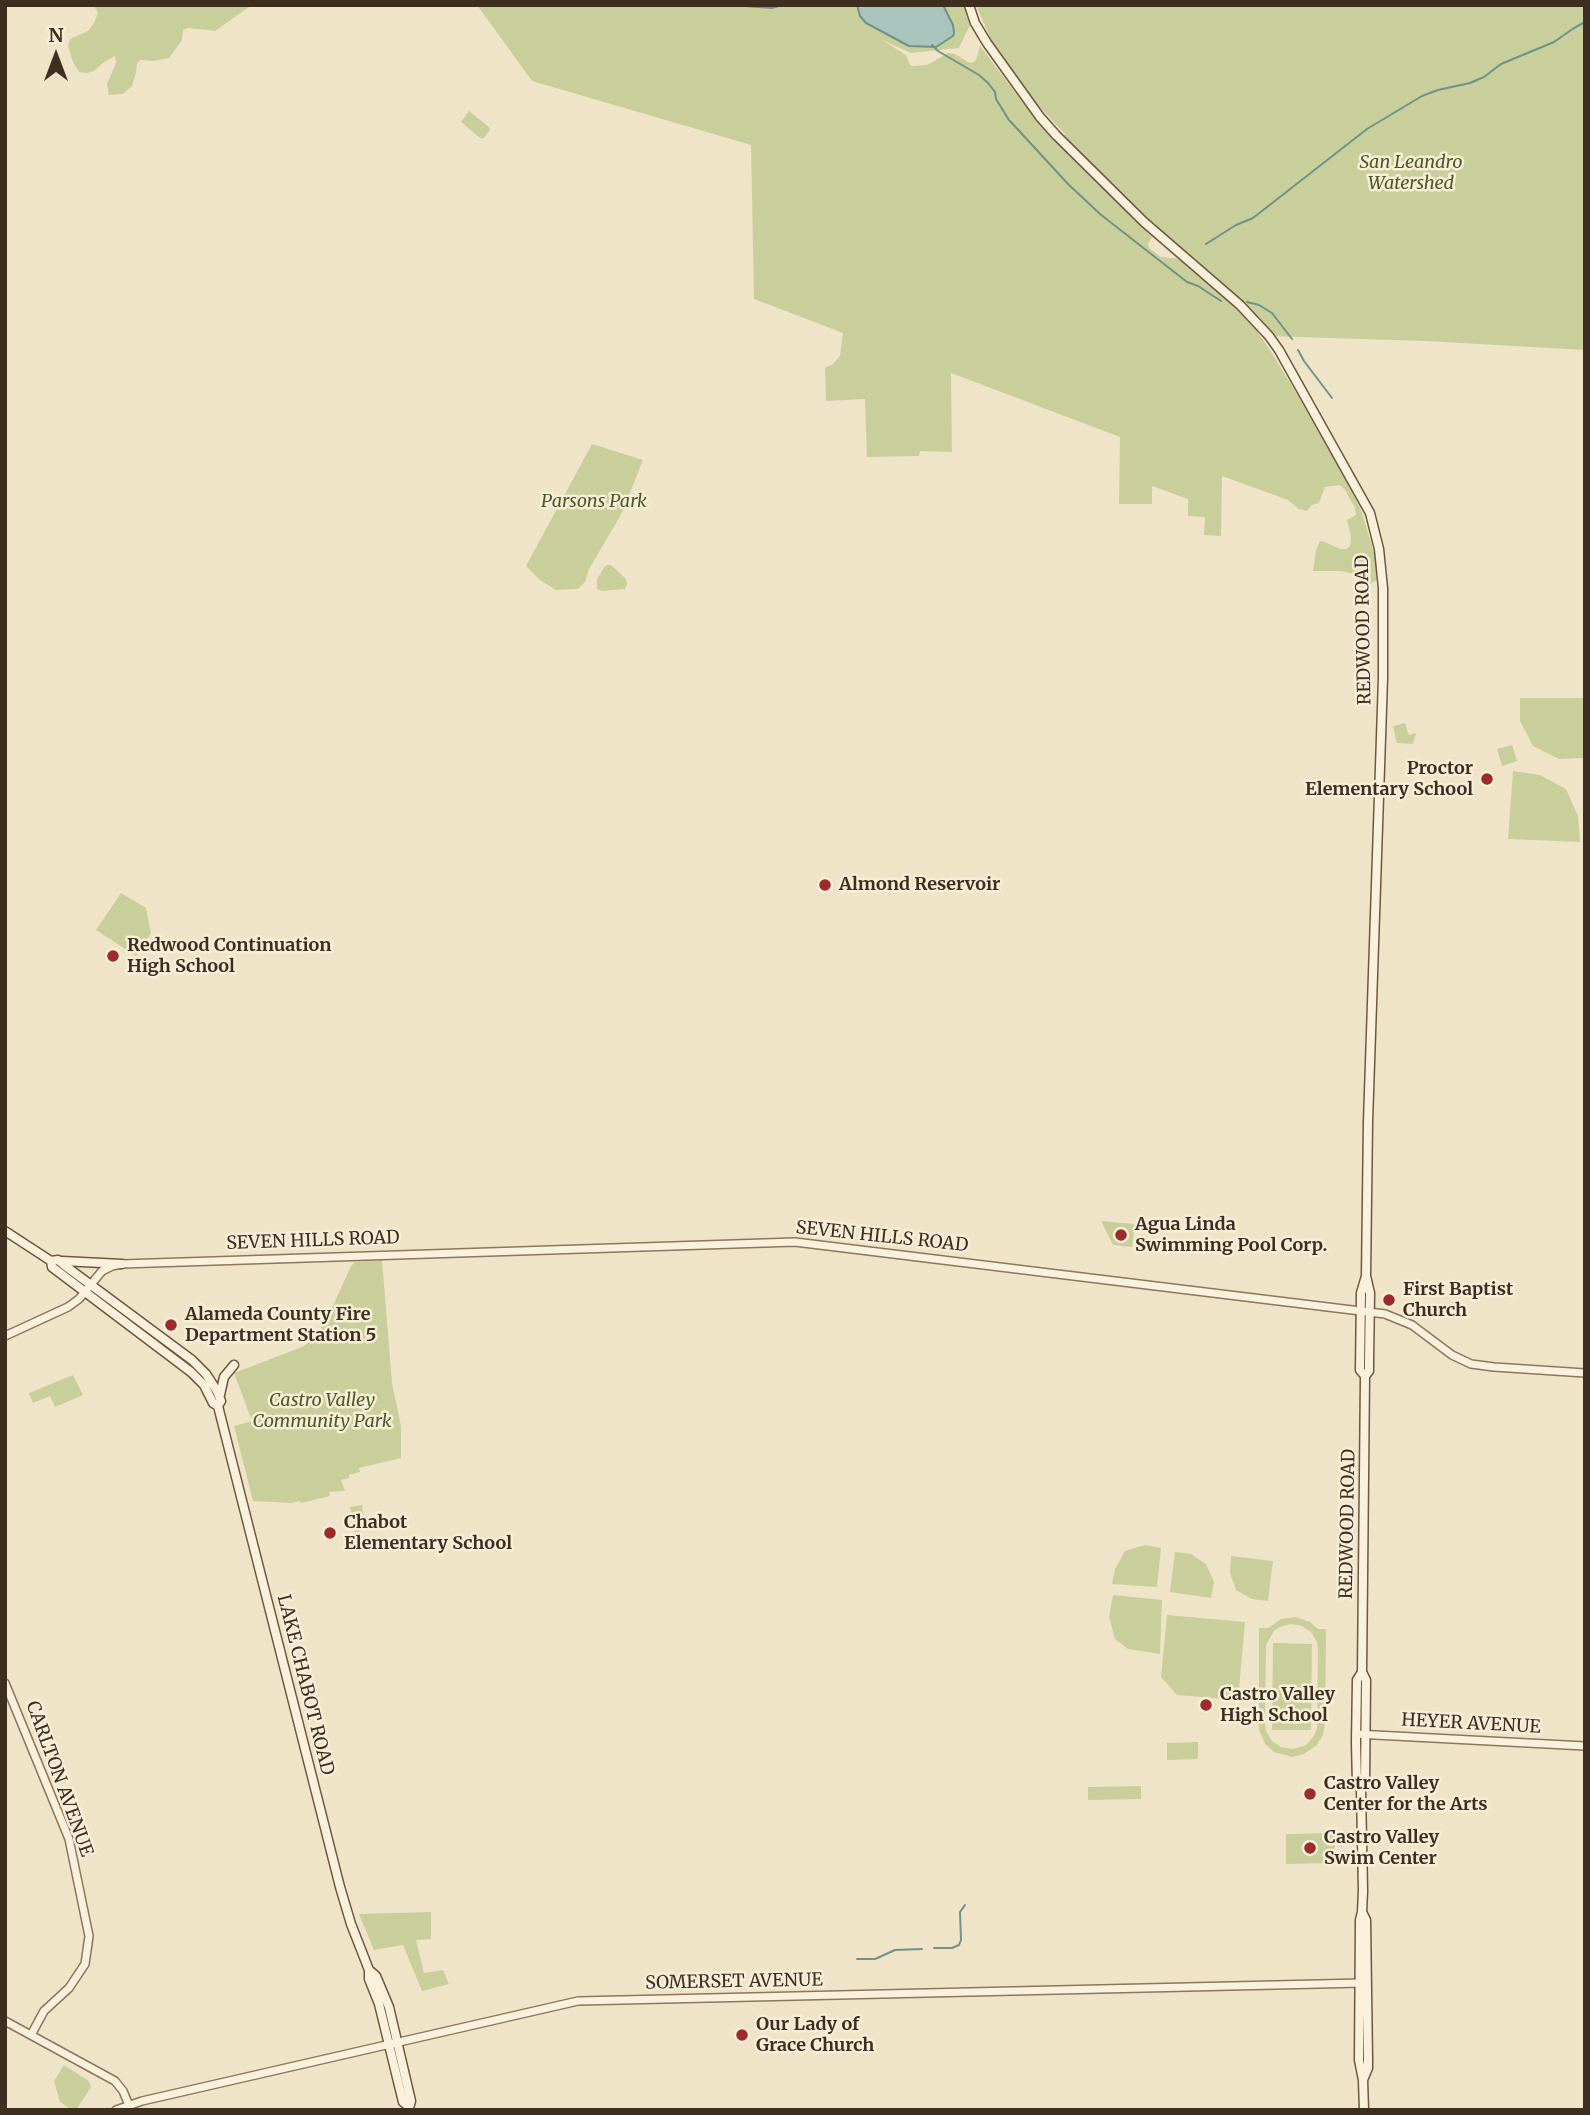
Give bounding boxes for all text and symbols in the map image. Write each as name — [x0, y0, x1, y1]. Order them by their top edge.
north arrow — [21, 21, 91, 91]
text: N — [48, 23, 64, 47]
park label: San Leandro Watershed — [1359, 152, 1463, 194]
park label: Parsons Park — [541, 491, 647, 513]
street label: REDWOOD ROAD — [1352, 555, 1376, 705]
place label: Proctor Elementary School — [1305, 758, 1473, 800]
marker: Proctor Elementary School — [1479, 771, 1495, 787]
place label: Almond Reservoir — [839, 874, 1000, 896]
marker: Almond Reservoir — [817, 877, 833, 893]
place label: Redwood Continuation High School — [127, 935, 331, 978]
marker: Redwood Continuation High School — [105, 948, 121, 964]
place label: Agua Linda Swimming Pool Corp. — [1135, 1214, 1327, 1256]
street label: SEVEN HILLS ROAD — [795, 1217, 969, 1257]
street label: SEVEN HILLS ROAD — [226, 1227, 400, 1255]
marker: Agua Linda Swimming Pool Corp. — [1113, 1227, 1129, 1243]
place label: First Baptist Church — [1403, 1279, 1513, 1322]
marker: First Baptist Church — [1381, 1292, 1397, 1308]
place label: Alameda County Fire Department Station 5 — [185, 1304, 376, 1346]
marker: Alameda County Fire Department Station 5 — [163, 1317, 179, 1333]
park label: Castro Valley Community Park — [252, 1390, 392, 1432]
street label: REDWOOD ROAD — [1336, 1449, 1360, 1599]
place label: Chabot Elementary School — [344, 1512, 512, 1554]
marker: Chabot Elementary School — [322, 1525, 338, 1541]
street label: LAKE CHABOT ROAD — [272, 1592, 338, 1778]
place label: Castro Valley High School — [1220, 1684, 1335, 1726]
marker: Castro Valley High School — [1198, 1697, 1214, 1713]
street label: CARLTON AVENUE — [21, 1698, 97, 1860]
street label: HEYER AVENUE — [1401, 1710, 1541, 1738]
place label: Castro Valley Center for the Arts — [1324, 1773, 1488, 1816]
marker: Castro Valley Center for the Arts — [1302, 1786, 1318, 1802]
place label: Castro Valley Swim Center — [1324, 1827, 1439, 1870]
marker: Castro Valley Swim Center — [1302, 1840, 1318, 1856]
street label: SOMERSET AVENUE — [645, 1970, 823, 1994]
place label: Our Lady of Grace Church — [756, 2014, 874, 2056]
marker: Our Lady of Grace Church — [734, 2027, 750, 2043]

